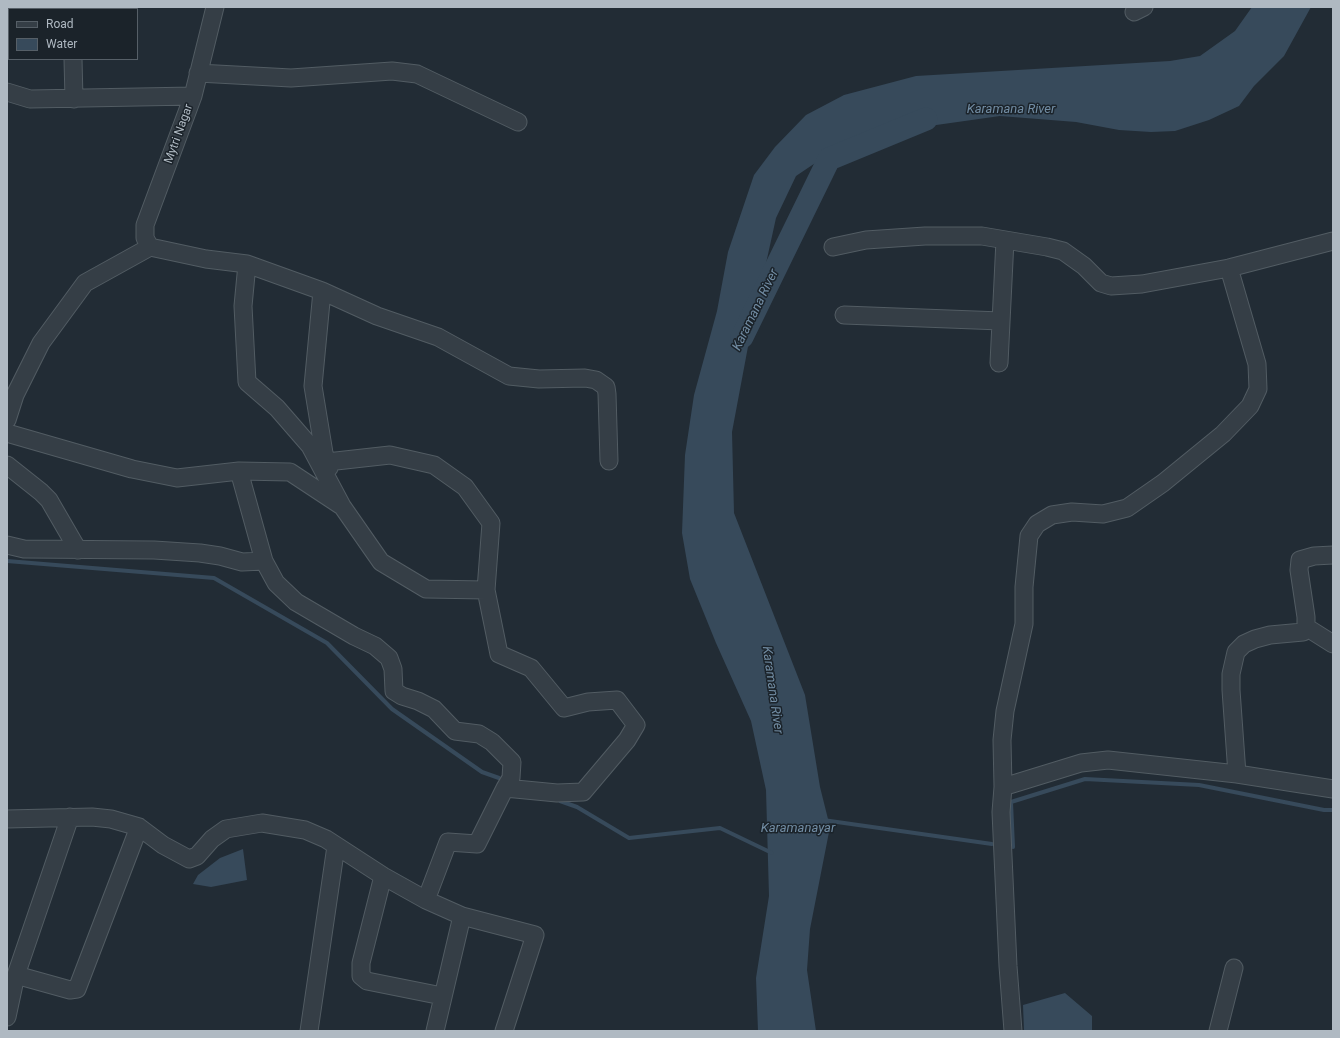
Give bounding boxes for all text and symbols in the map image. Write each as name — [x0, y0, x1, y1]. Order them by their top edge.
legend — [8, 8, 138, 60]
text: Road — [46, 17, 74, 31]
text: Water — [46, 37, 77, 51]
street label: Mytri Nagar — [162, 102, 196, 166]
water label: Karamana River — [967, 102, 1055, 118]
water label: Karamana River — [730, 267, 782, 353]
water label: Karamana River — [758, 645, 786, 735]
water label: Karamanayar — [761, 821, 835, 837]

